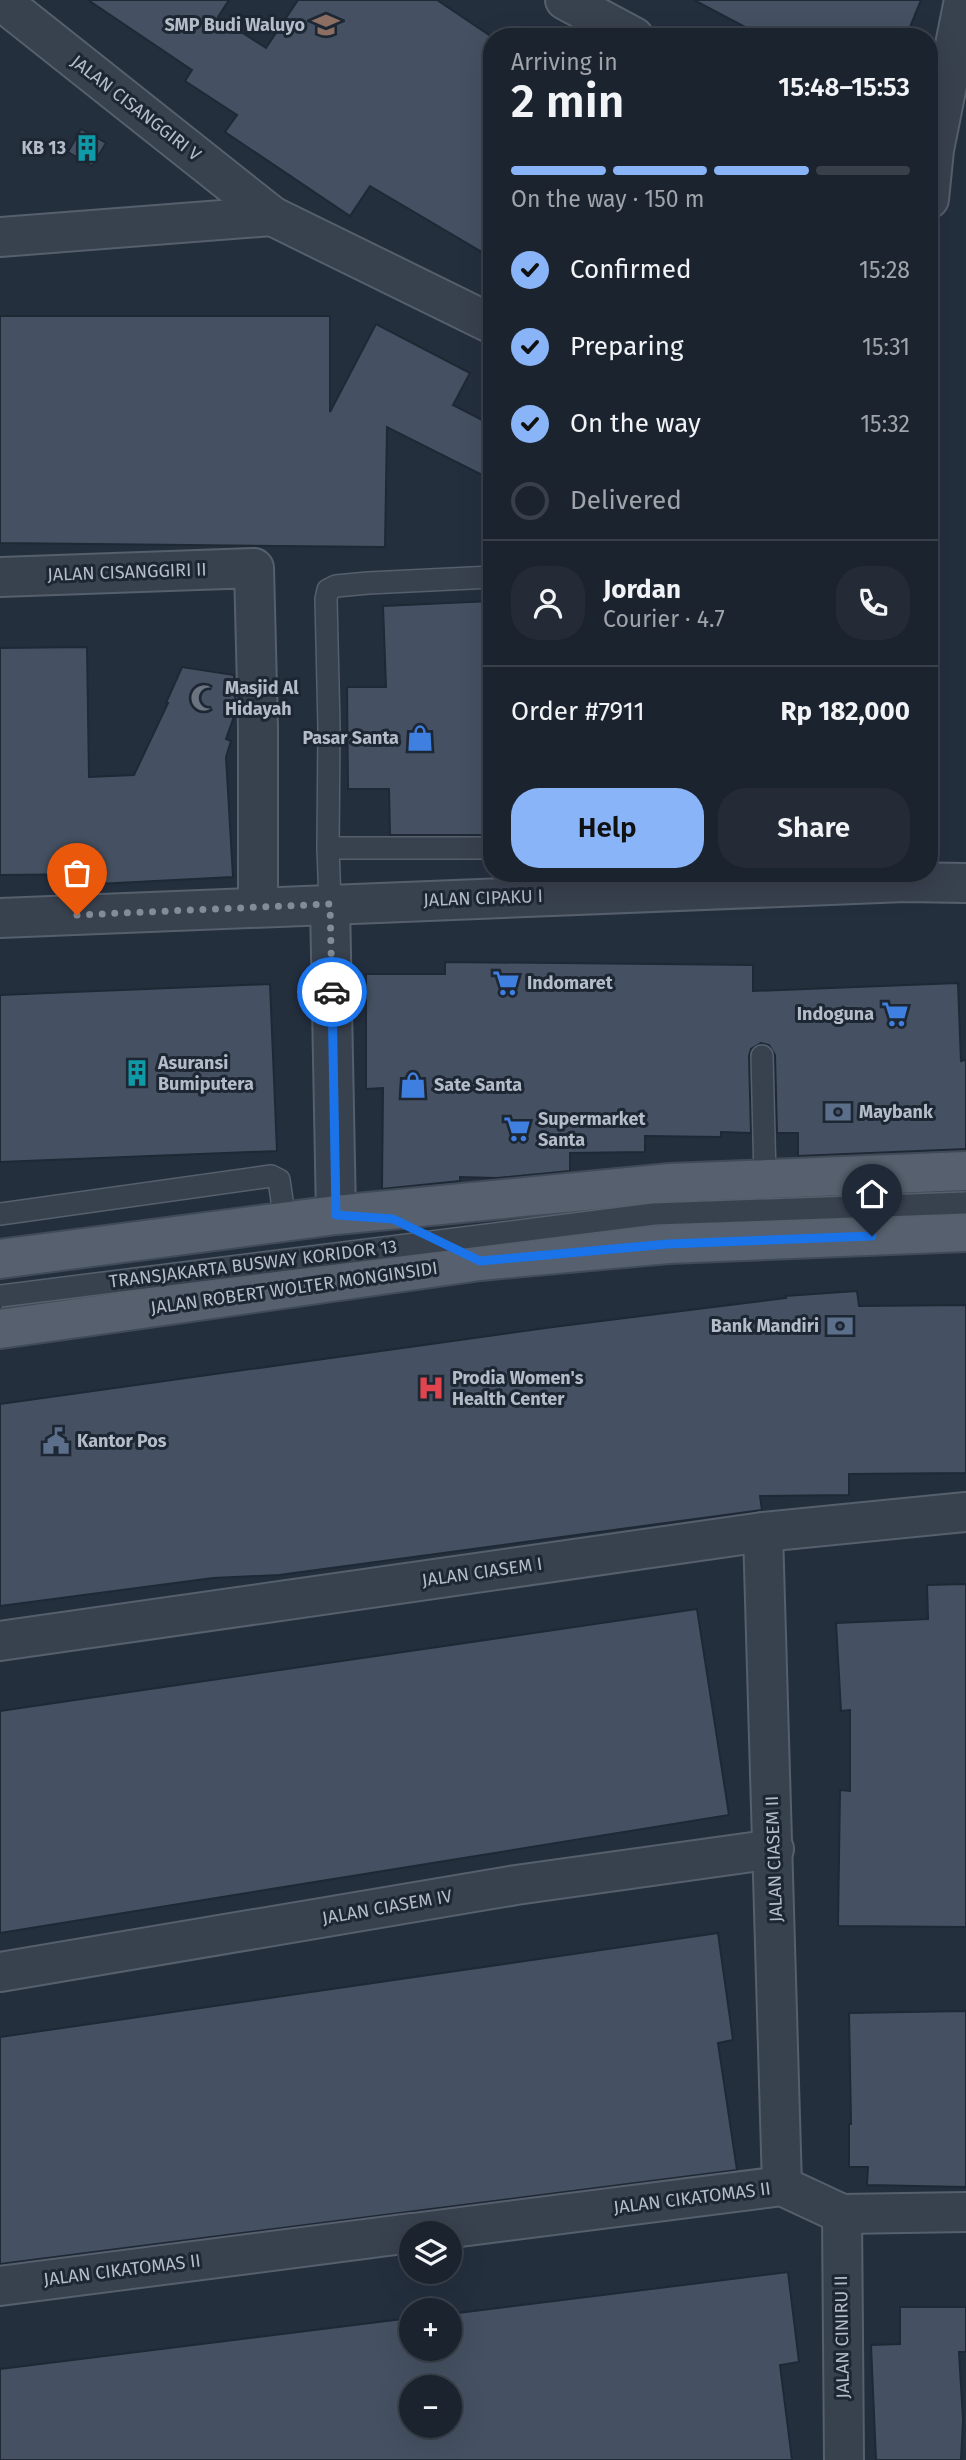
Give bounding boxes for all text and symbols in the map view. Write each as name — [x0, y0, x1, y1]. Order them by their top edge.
school or university icon: SMP Budi Waluyo — [311, 10, 341, 40]
place label: SMP Budi Waluyo — [164, 14, 305, 36]
text: Arriving in — [511, 48, 618, 76]
street label: JALAN CISANGGIRI V — [67, 50, 205, 166]
text: 15:48–15:53 — [778, 72, 910, 103]
text: 2 min — [511, 74, 624, 129]
building icon: KB 13 — [72, 133, 102, 163]
place label: KB 13 — [22, 137, 66, 159]
text: On the way · 150 m — [511, 185, 704, 213]
icon: check — [511, 251, 549, 289]
text: Confirmed — [570, 254, 691, 285]
text: 15:28 — [859, 256, 910, 284]
icon: check — [511, 328, 549, 366]
text: Preparing — [570, 331, 683, 362]
text: 15:31 — [862, 333, 910, 361]
icon: check — [511, 405, 549, 443]
text: On the way — [570, 408, 701, 439]
text: 15:32 — [860, 410, 910, 438]
text: Delivered — [570, 485, 682, 516]
street label: JALAN CISANGGIRI II — [47, 558, 207, 586]
button: person — [511, 566, 585, 640]
button: phone — [836, 566, 910, 640]
text: Jordan — [603, 574, 681, 605]
text: Courier · 4.7 — [603, 605, 725, 633]
place label: Masjid Al Hidayah — [225, 677, 299, 720]
mosque icon: Masjid Al Hidayah — [189, 683, 219, 713]
text: Order #7911 — [511, 696, 645, 727]
text: Rp 182,000 — [780, 696, 910, 727]
shop icon: Pasar Santa — [405, 723, 435, 753]
place label: Pasar Santa — [302, 727, 399, 749]
button: Help — [511, 788, 704, 868]
button: Share — [718, 788, 910, 868]
pin — [47, 843, 107, 915]
icon: bag — [58, 854, 96, 892]
street label: JALAN CIPAKU I — [423, 885, 543, 911]
courier — [297, 957, 367, 1027]
supermarket icon: Indomaret — [491, 968, 521, 998]
place label: Indomaret — [527, 972, 614, 994]
icon: car — [313, 973, 351, 1011]
supermarket icon: Indoguna — [880, 999, 910, 1029]
place label: Indoguna — [797, 1003, 874, 1025]
place label: Asuransi Bumiputera — [157, 1052, 254, 1095]
building icon: Asuransi Bumiputera — [122, 1058, 152, 1088]
shop icon: Sate Santa — [398, 1070, 428, 1100]
place label: Sate Santa — [434, 1074, 522, 1096]
bank icon: Maybank — [823, 1097, 853, 1127]
place label: Maybank — [859, 1101, 934, 1123]
place label: Supermarket Santa — [538, 1108, 646, 1151]
supermarket icon: Supermarket Santa — [502, 1114, 532, 1144]
pin — [842, 1164, 902, 1236]
icon: home — [853, 1175, 891, 1213]
street label: TRANSJAKARTA BUSWAY KORIDOR 13 — [108, 1235, 398, 1293]
street label: JALAN ROBERT WOLTER MONGINSIDI — [149, 1257, 439, 1319]
bank icon: Bank Mandiri — [825, 1311, 855, 1341]
place label: Bank Mandiri — [711, 1315, 819, 1337]
place label: Prodia Women's Health Center — [452, 1367, 584, 1410]
hospital icon: Prodia Women's Health Center — [416, 1373, 446, 1403]
public building icon: Kantor Pos — [41, 1426, 71, 1456]
place label: Kantor Pos — [77, 1430, 167, 1452]
street label: JALAN CIASEM I — [420, 1553, 544, 1591]
street label: JALAN CIASEM II — [761, 1795, 787, 1923]
street label: JALAN CIASEM IV — [320, 1885, 454, 1929]
street label: JALAN CIKATOMAS II — [612, 2177, 772, 2219]
map controls — [399, 2221, 462, 2438]
button: layers — [399, 2221, 462, 2284]
street label: JALAN CIKATOMAS II — [42, 2249, 202, 2291]
street label: JALAN CINIRU II — [830, 2275, 854, 2399]
button: + — [399, 2298, 462, 2361]
button: − — [399, 2375, 462, 2438]

